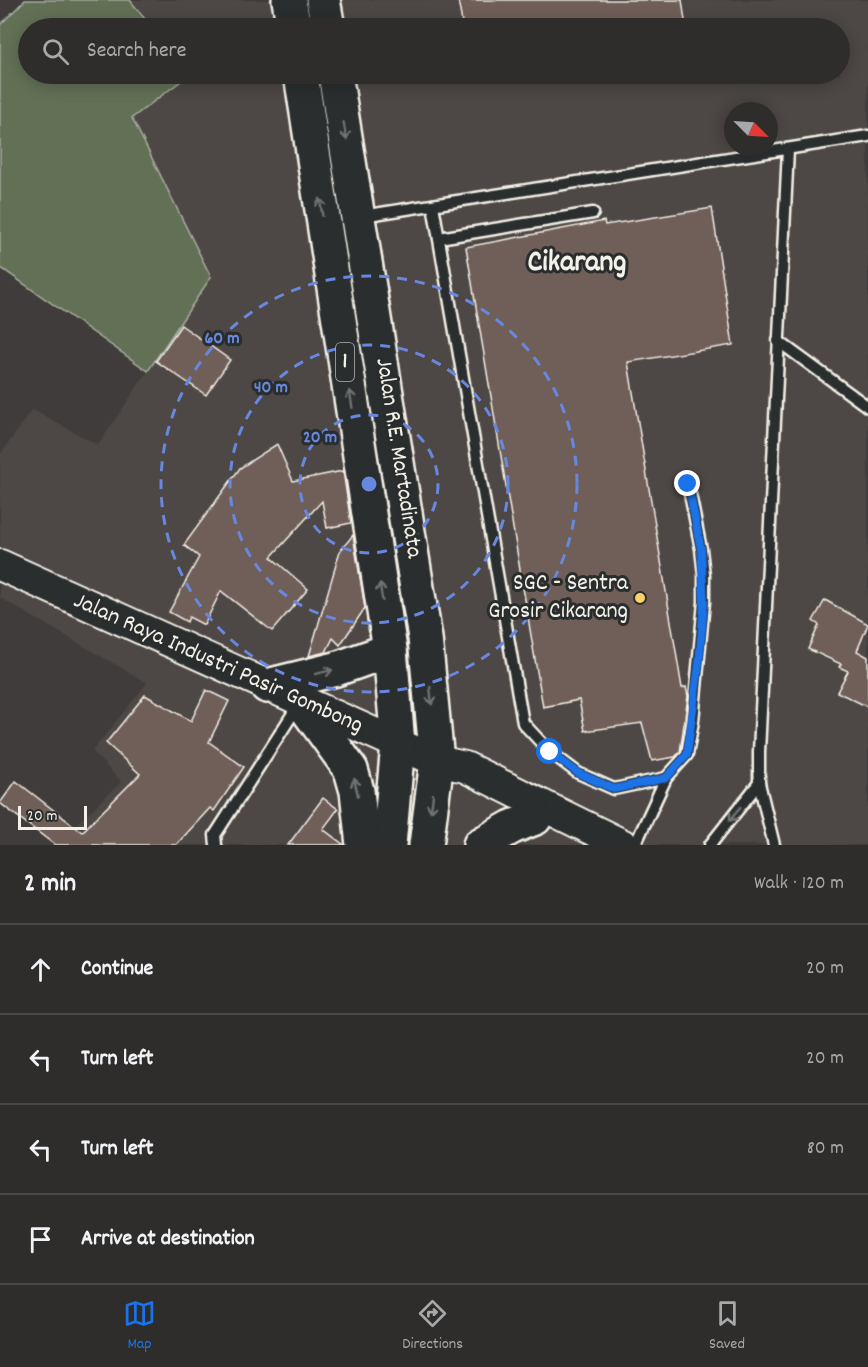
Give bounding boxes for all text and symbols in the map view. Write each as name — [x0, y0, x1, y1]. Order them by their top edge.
search box — [18, 18, 850, 84]
icon: search — [39, 35, 72, 68]
text: Search here — [87, 36, 186, 67]
north arrow — [724, 102, 778, 156]
one-way arrow — [339, 121, 350, 141]
one-way arrow — [316, 197, 327, 217]
district label: Cikarang — [528, 243, 626, 286]
text: 60 m — [204, 327, 240, 352]
road number: 1 — [336, 343, 354, 381]
street label: Jalan R.E. Martadinata — [365, 356, 431, 561]
text: 40 m — [254, 376, 288, 401]
one-way arrow — [345, 390, 356, 410]
text: 20 m — [303, 426, 337, 451]
route end — [674, 470, 700, 496]
centre of rings — [359, 474, 379, 494]
place label: SGC - Sentra Grosir Cikarang — [488, 567, 629, 629]
one-way arrow — [375, 583, 386, 603]
street label: Jalan Raya Industri Pasir Gombong — [68, 585, 368, 743]
marker: SGC - Sentra Grosir Cikarang — [633, 591, 647, 605]
one-way arrow — [314, 665, 333, 677]
one-way arrow — [426, 686, 437, 706]
route start — [536, 738, 562, 764]
one-way arrow — [349, 778, 361, 797]
one-way arrow — [426, 793, 437, 812]
scale bar — [18, 803, 87, 830]
text: 20 m — [27, 805, 57, 828]
one-way arrow — [728, 806, 741, 822]
text: 2 min — [24, 866, 76, 903]
text: Walk · 120 m — [754, 870, 844, 898]
icon: ahead — [24, 953, 57, 986]
text: Continue — [81, 954, 153, 985]
text: 20 m — [806, 955, 844, 983]
icon: left — [24, 1043, 57, 1076]
text: Turn left — [81, 1044, 153, 1075]
text: 20 m — [806, 1045, 844, 1073]
icon: left — [24, 1133, 57, 1166]
text: Turn left — [81, 1134, 153, 1165]
text: 80 m — [807, 1135, 844, 1163]
icon: arrive — [24, 1223, 57, 1256]
text: Arrive at destination — [81, 1224, 255, 1255]
tab: Map — [123, 1297, 156, 1356]
tab: Directions — [402, 1297, 463, 1356]
tab: Saved — [709, 1297, 745, 1356]

